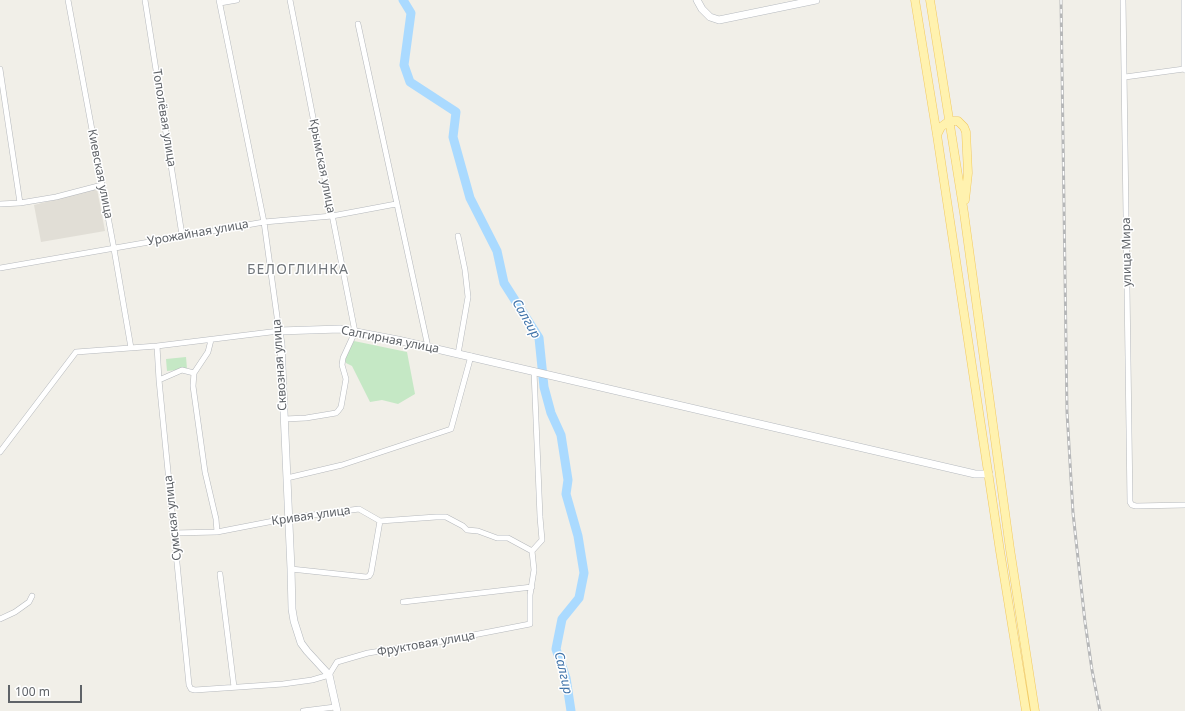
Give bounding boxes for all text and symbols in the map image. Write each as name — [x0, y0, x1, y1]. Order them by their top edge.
street label: Тополёвая улица — [149, 68, 179, 168]
street label: Крымская улица — [306, 118, 338, 214]
street label: Киевская улица — [84, 128, 116, 220]
street label: Урожайная улица — [146, 217, 250, 249]
street label: улица Мира — [1119, 217, 1135, 287]
district label: БЕЛОГЛИНКА — [247, 262, 349, 278]
water label: Салгир — [509, 297, 543, 341]
street label: Сквозная улица — [270, 319, 290, 411]
street label: Салгирная улица — [340, 323, 440, 357]
street label: Сумская улица — [161, 475, 185, 561]
street label: Кривая улица — [271, 503, 351, 529]
street label: Фруктовая улица — [376, 628, 476, 660]
water label: Салгир — [551, 650, 575, 696]
scale bar — [10, 677, 84, 703]
text: 100 m — [15, 683, 50, 700]

